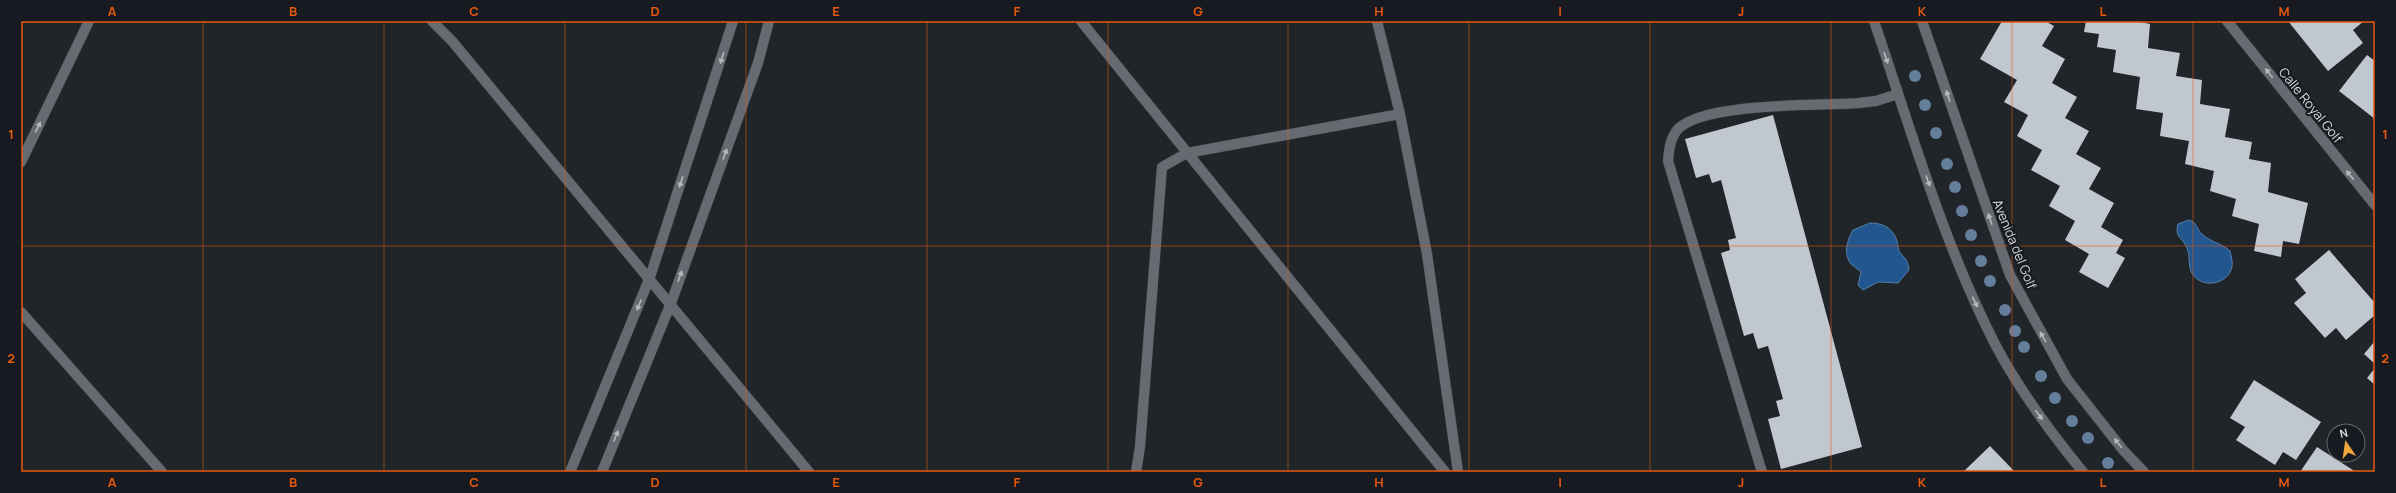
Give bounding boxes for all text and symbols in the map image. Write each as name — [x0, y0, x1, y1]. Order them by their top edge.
text: A — [108, 2, 117, 20]
text: B — [289, 2, 297, 20]
text: C — [469, 2, 479, 20]
text: D — [650, 2, 660, 20]
text: E — [832, 2, 840, 20]
text: F — [1014, 2, 1021, 20]
text: G — [1193, 2, 1203, 20]
text: H — [1374, 2, 1384, 20]
text: I — [1558, 2, 1562, 20]
text: J — [1738, 2, 1744, 20]
text: K — [1918, 2, 1927, 20]
text: L — [2100, 2, 2107, 20]
text: M — [2278, 2, 2290, 20]
one-way arrow — [1883, 52, 1889, 64]
one-way arrow — [718, 53, 724, 65]
street label: Calle Royal Golf — [2275, 63, 2347, 147]
one-way arrow — [2265, 68, 2273, 79]
one-way arrow — [1945, 89, 1951, 101]
one-way arrow — [35, 121, 41, 133]
text: 1 — [8, 125, 14, 143]
text: 1 — [2382, 125, 2388, 143]
one-way arrow — [722, 148, 728, 160]
one-way arrow — [2346, 169, 2355, 180]
one-way arrow — [1926, 175, 1932, 187]
one-way arrow — [678, 176, 684, 188]
street label: Avenida del Golf — [1989, 197, 2041, 292]
one-way arrow — [1987, 212, 1993, 224]
one-way arrow — [678, 270, 684, 282]
one-way arrow — [1972, 296, 1978, 308]
one-way arrow — [635, 299, 641, 311]
one-way arrow — [2039, 331, 2046, 343]
text: 2 — [7, 349, 15, 367]
text: 2 — [2381, 349, 2389, 367]
one-way arrow — [2035, 410, 2043, 420]
north arrow — [2326, 423, 2366, 463]
text: N — [2338, 425, 2349, 441]
one-way arrow — [614, 429, 620, 441]
one-way arrow — [2113, 438, 2122, 449]
text: A — [108, 473, 117, 491]
text: B — [289, 473, 297, 491]
text: C — [469, 473, 479, 491]
text: D — [650, 473, 660, 491]
text: E — [832, 473, 840, 491]
text: F — [1014, 473, 1021, 491]
text: G — [1193, 473, 1203, 491]
text: H — [1374, 473, 1384, 491]
text: I — [1558, 473, 1562, 491]
text: J — [1738, 473, 1744, 491]
text: K — [1918, 473, 1927, 491]
text: L — [2100, 473, 2107, 491]
text: M — [2278, 473, 2290, 491]

